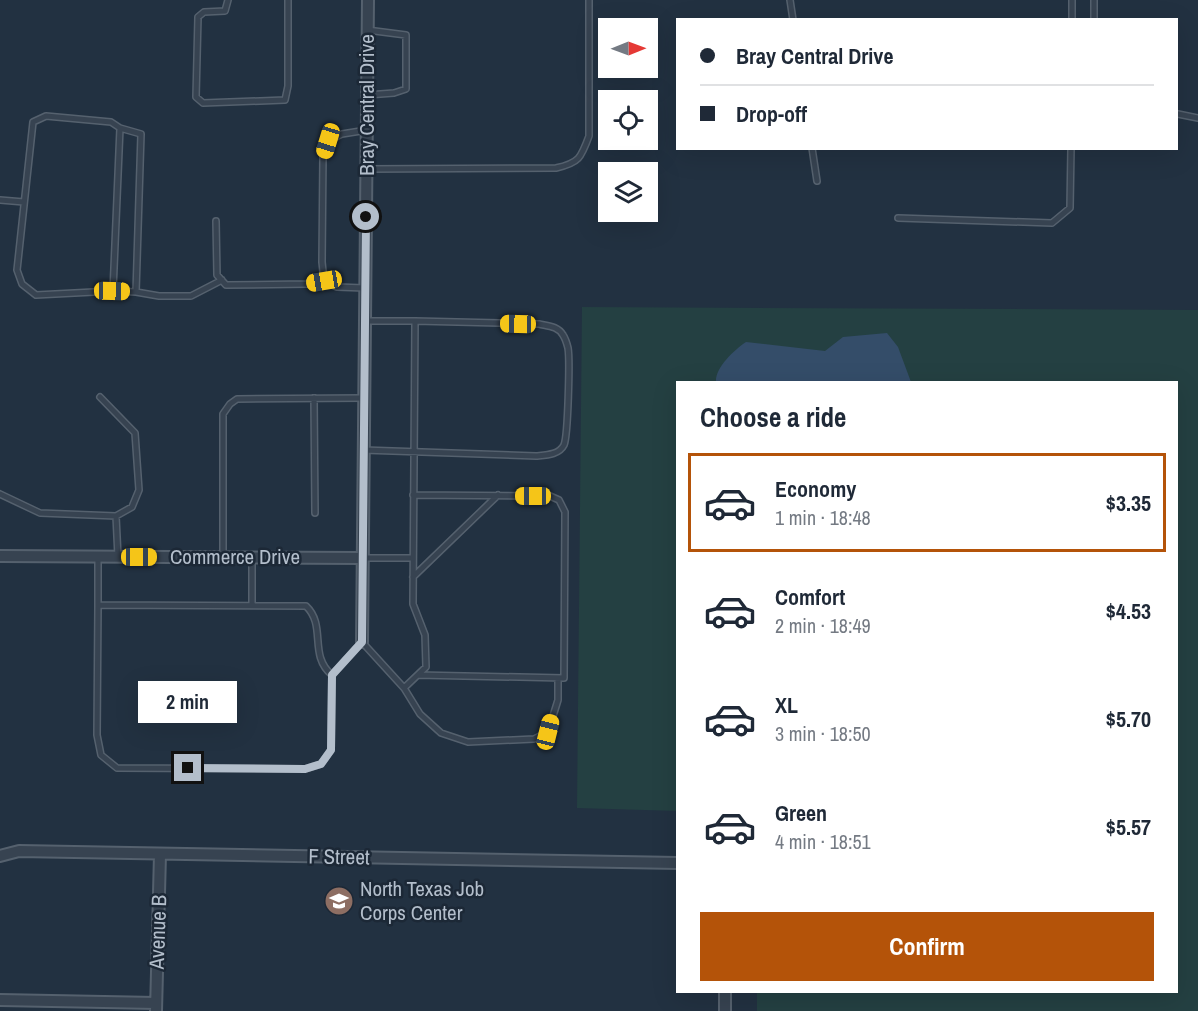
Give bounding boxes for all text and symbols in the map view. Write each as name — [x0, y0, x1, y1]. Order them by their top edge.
north arrow — [598, 18, 658, 78]
map controls — [598, 18, 658, 222]
street label: Bray Central Drive — [352, 34, 381, 176]
text: Bray Central Drive — [736, 41, 893, 71]
button: locate — [598, 90, 658, 150]
text: Drop-off — [736, 99, 807, 129]
car — [314, 121, 342, 161]
button: layers — [598, 162, 658, 222]
route start — [352, 203, 379, 230]
car — [305, 269, 343, 293]
car — [94, 282, 130, 300]
car — [500, 315, 536, 333]
text: Choose a ride — [700, 399, 846, 435]
text: Economy — [775, 474, 856, 504]
icon: car — [703, 476, 757, 530]
car — [515, 487, 551, 505]
text: $3.35 — [1106, 488, 1151, 518]
text: 1 min · 18:48 — [775, 504, 871, 531]
street label: Commerce Drive — [170, 542, 300, 571]
car — [121, 548, 157, 566]
text: Comfort — [775, 582, 845, 612]
icon: car — [703, 584, 757, 638]
text: $4.53 — [1106, 596, 1151, 626]
text: 2 min · 18:49 — [775, 612, 871, 639]
callout: 2 min — [138, 681, 237, 723]
text: 2 min — [166, 688, 209, 715]
text: XL — [775, 690, 798, 720]
icon: car — [703, 692, 757, 746]
text: $5.70 — [1106, 704, 1151, 734]
car — [535, 712, 561, 752]
text: 3 min · 18:50 — [775, 720, 871, 747]
route end — [174, 754, 201, 781]
text: Green — [775, 798, 827, 828]
icon: car — [703, 800, 757, 854]
text: $5.57 — [1106, 812, 1151, 842]
text: 4 min · 18:51 — [775, 828, 871, 855]
street label: F Street — [308, 841, 370, 872]
place label: North Texas Job Corps Center — [360, 874, 484, 927]
school or university icon: North Texas Job Corps Center — [323, 885, 355, 917]
street label: Avenue B — [142, 894, 173, 971]
button: Confirm — [700, 912, 1154, 981]

